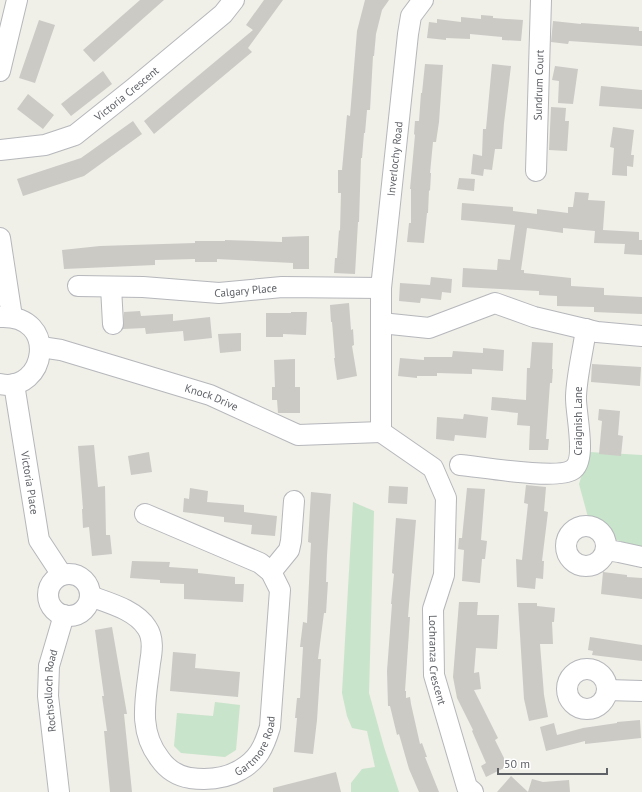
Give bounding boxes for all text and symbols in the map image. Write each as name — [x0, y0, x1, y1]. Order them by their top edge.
street label: Sundrum Court — [530, 49, 547, 121]
street label: Victoria Crescent — [91, 63, 162, 125]
street label: Inverlochy Road — [384, 121, 406, 197]
street label: Calgary Place — [214, 280, 278, 300]
street label: Knock Drive — [183, 381, 241, 414]
street label: Craignish Lane — [571, 386, 585, 456]
street label: Victoria Place — [18, 449, 42, 516]
street label: Lochranza Crescent — [426, 615, 449, 707]
street label: Rochsolloch Road — [41, 648, 61, 733]
street label: Gartmore Road — [232, 715, 278, 779]
scale bar — [498, 750, 607, 776]
text: 50 m — [504, 756, 530, 771]

